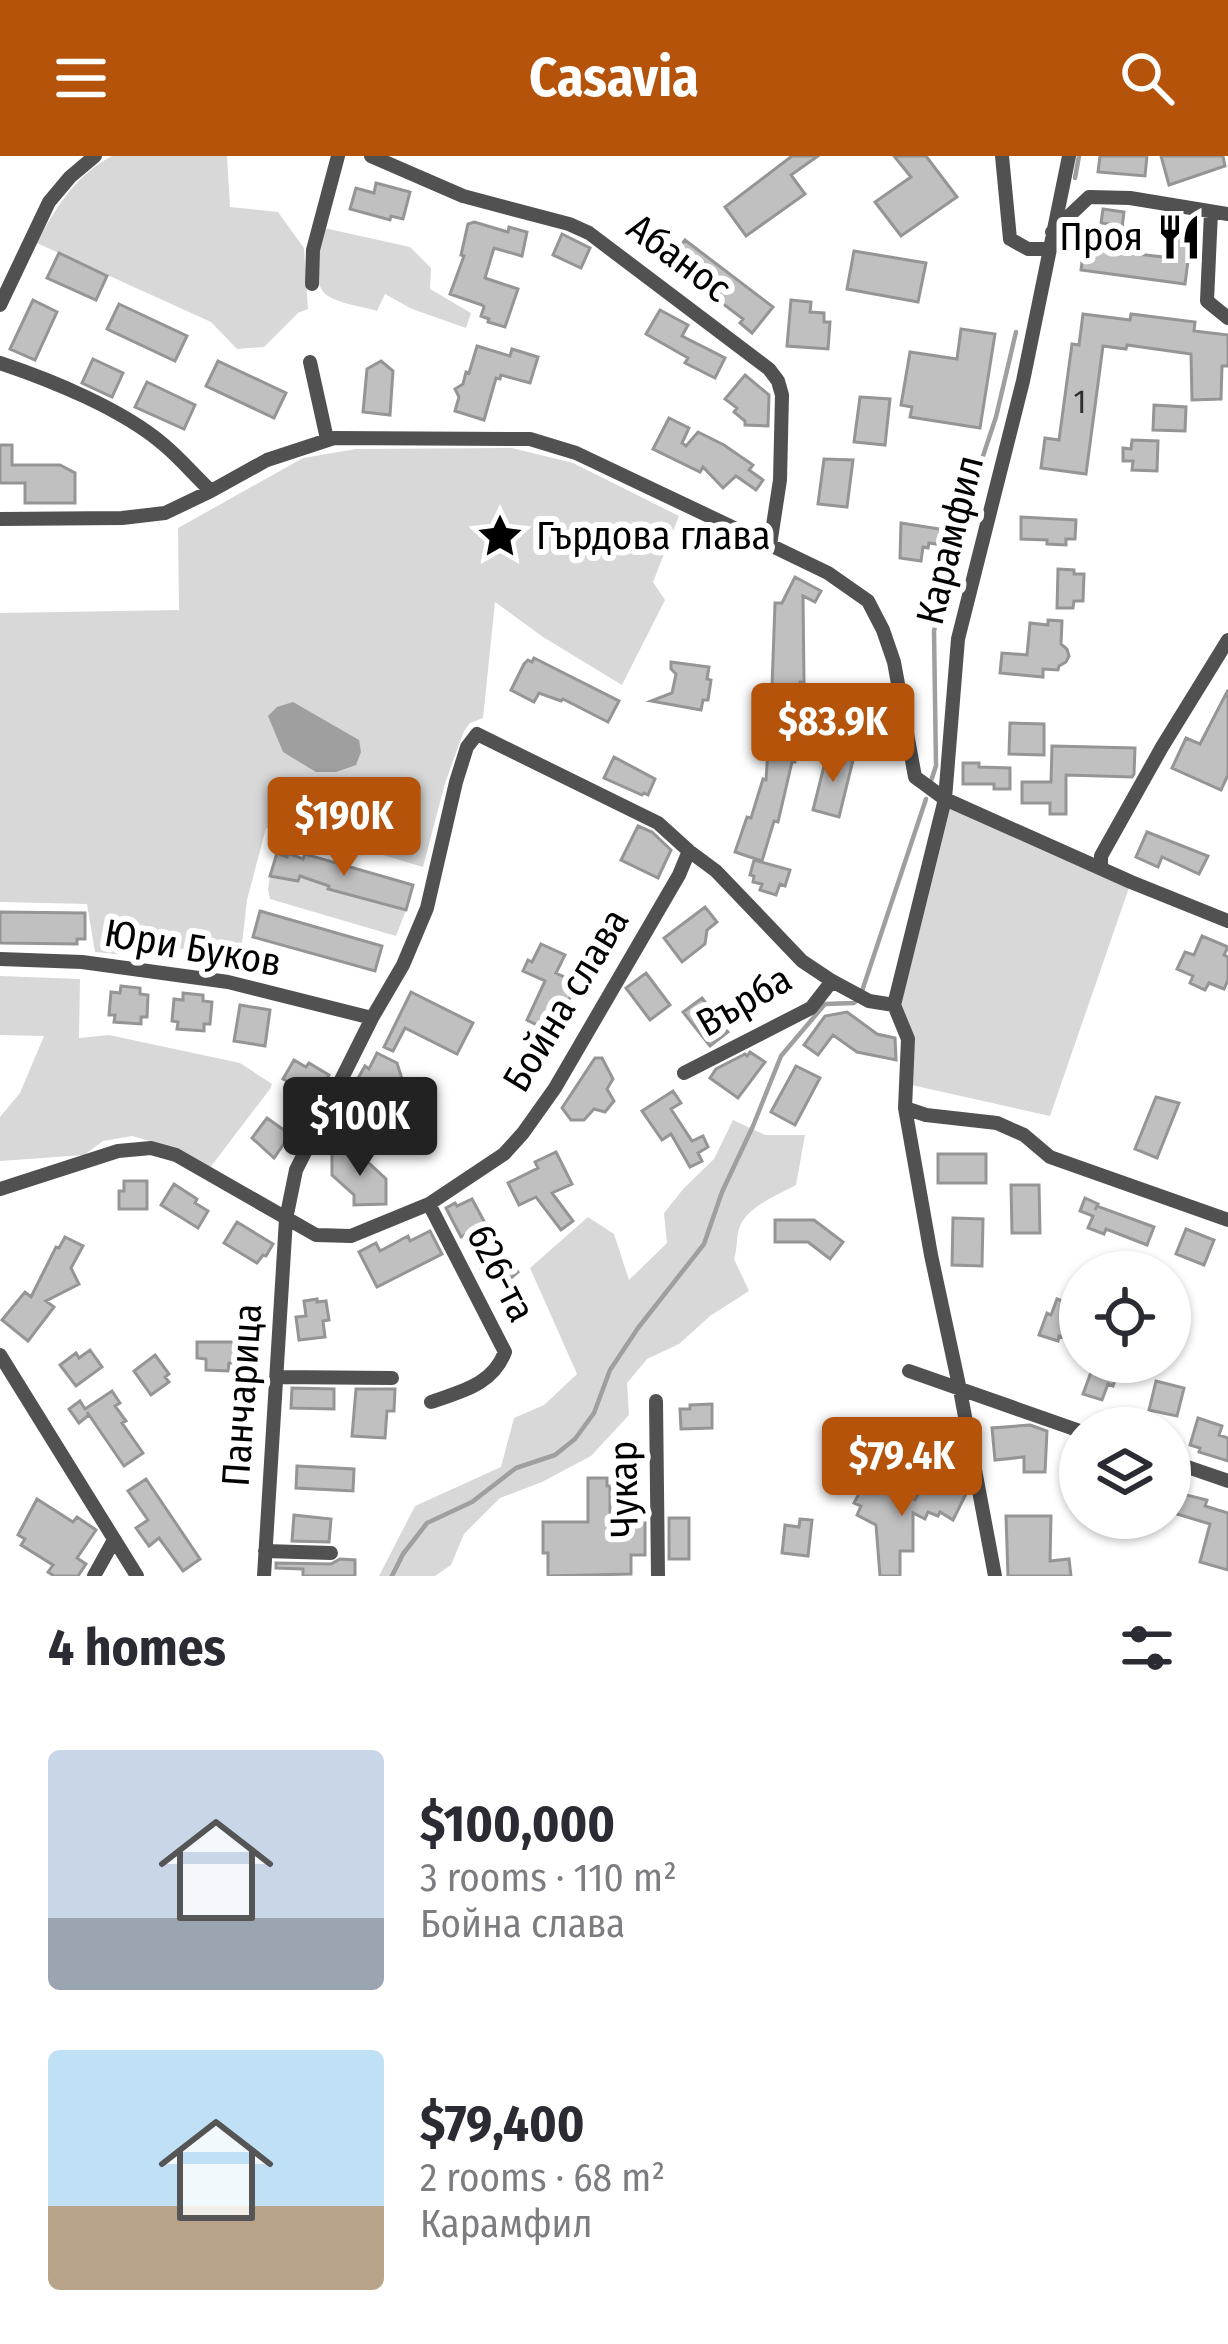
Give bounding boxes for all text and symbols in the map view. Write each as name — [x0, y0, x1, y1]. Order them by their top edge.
icon: menu — [48, 45, 114, 111]
icon: search — [1114, 45, 1180, 111]
text: Casavia — [529, 46, 699, 110]
street label: Абанос — [618, 204, 740, 312]
restaurant icon: Проя — [1154, 212, 1204, 262]
place label: Проя — [1059, 214, 1143, 260]
house number: 1 — [1074, 382, 1086, 422]
street label: Карамфил — [907, 451, 993, 629]
place icon: Гърдова глава — [475, 511, 525, 561]
place label: Гърдова глава — [536, 513, 771, 559]
pin: $83.9K — [735, 683, 931, 785]
text: $83.9K — [778, 699, 888, 745]
pin: $190K — [260, 777, 428, 879]
text: $190K — [295, 793, 393, 839]
street label: Бойна слава — [493, 900, 639, 1100]
street label: Юри Буков — [101, 910, 285, 986]
street label: Върба — [689, 956, 799, 1046]
pin: $100K — [276, 1077, 444, 1179]
text: $100K — [310, 1093, 410, 1139]
street label: 626-та — [457, 1217, 545, 1329]
map controls — [1059, 1251, 1191, 1539]
button: locate — [1059, 1251, 1191, 1383]
street label: Панчарица — [213, 1302, 271, 1488]
button: layers — [1059, 1407, 1191, 1539]
pin: $79.4K — [804, 1417, 1000, 1519]
text: $79.4K — [849, 1433, 955, 1479]
street label: Чукар — [600, 1440, 648, 1538]
icon: filters — [1114, 1615, 1180, 1681]
text: 4 homes — [48, 1617, 226, 1679]
text: $100,000 — [420, 1793, 615, 1855]
icon: home — [144, 1798, 288, 1942]
text: 3 rooms · 110 m² — [420, 1855, 677, 1901]
text: Бойна слава — [420, 1901, 625, 1947]
text: $79,400 — [420, 2093, 585, 2155]
icon: home — [144, 2098, 288, 2242]
text: 2 rooms · 68 m² — [420, 2155, 665, 2201]
text: Карамфил — [420, 2201, 593, 2247]

